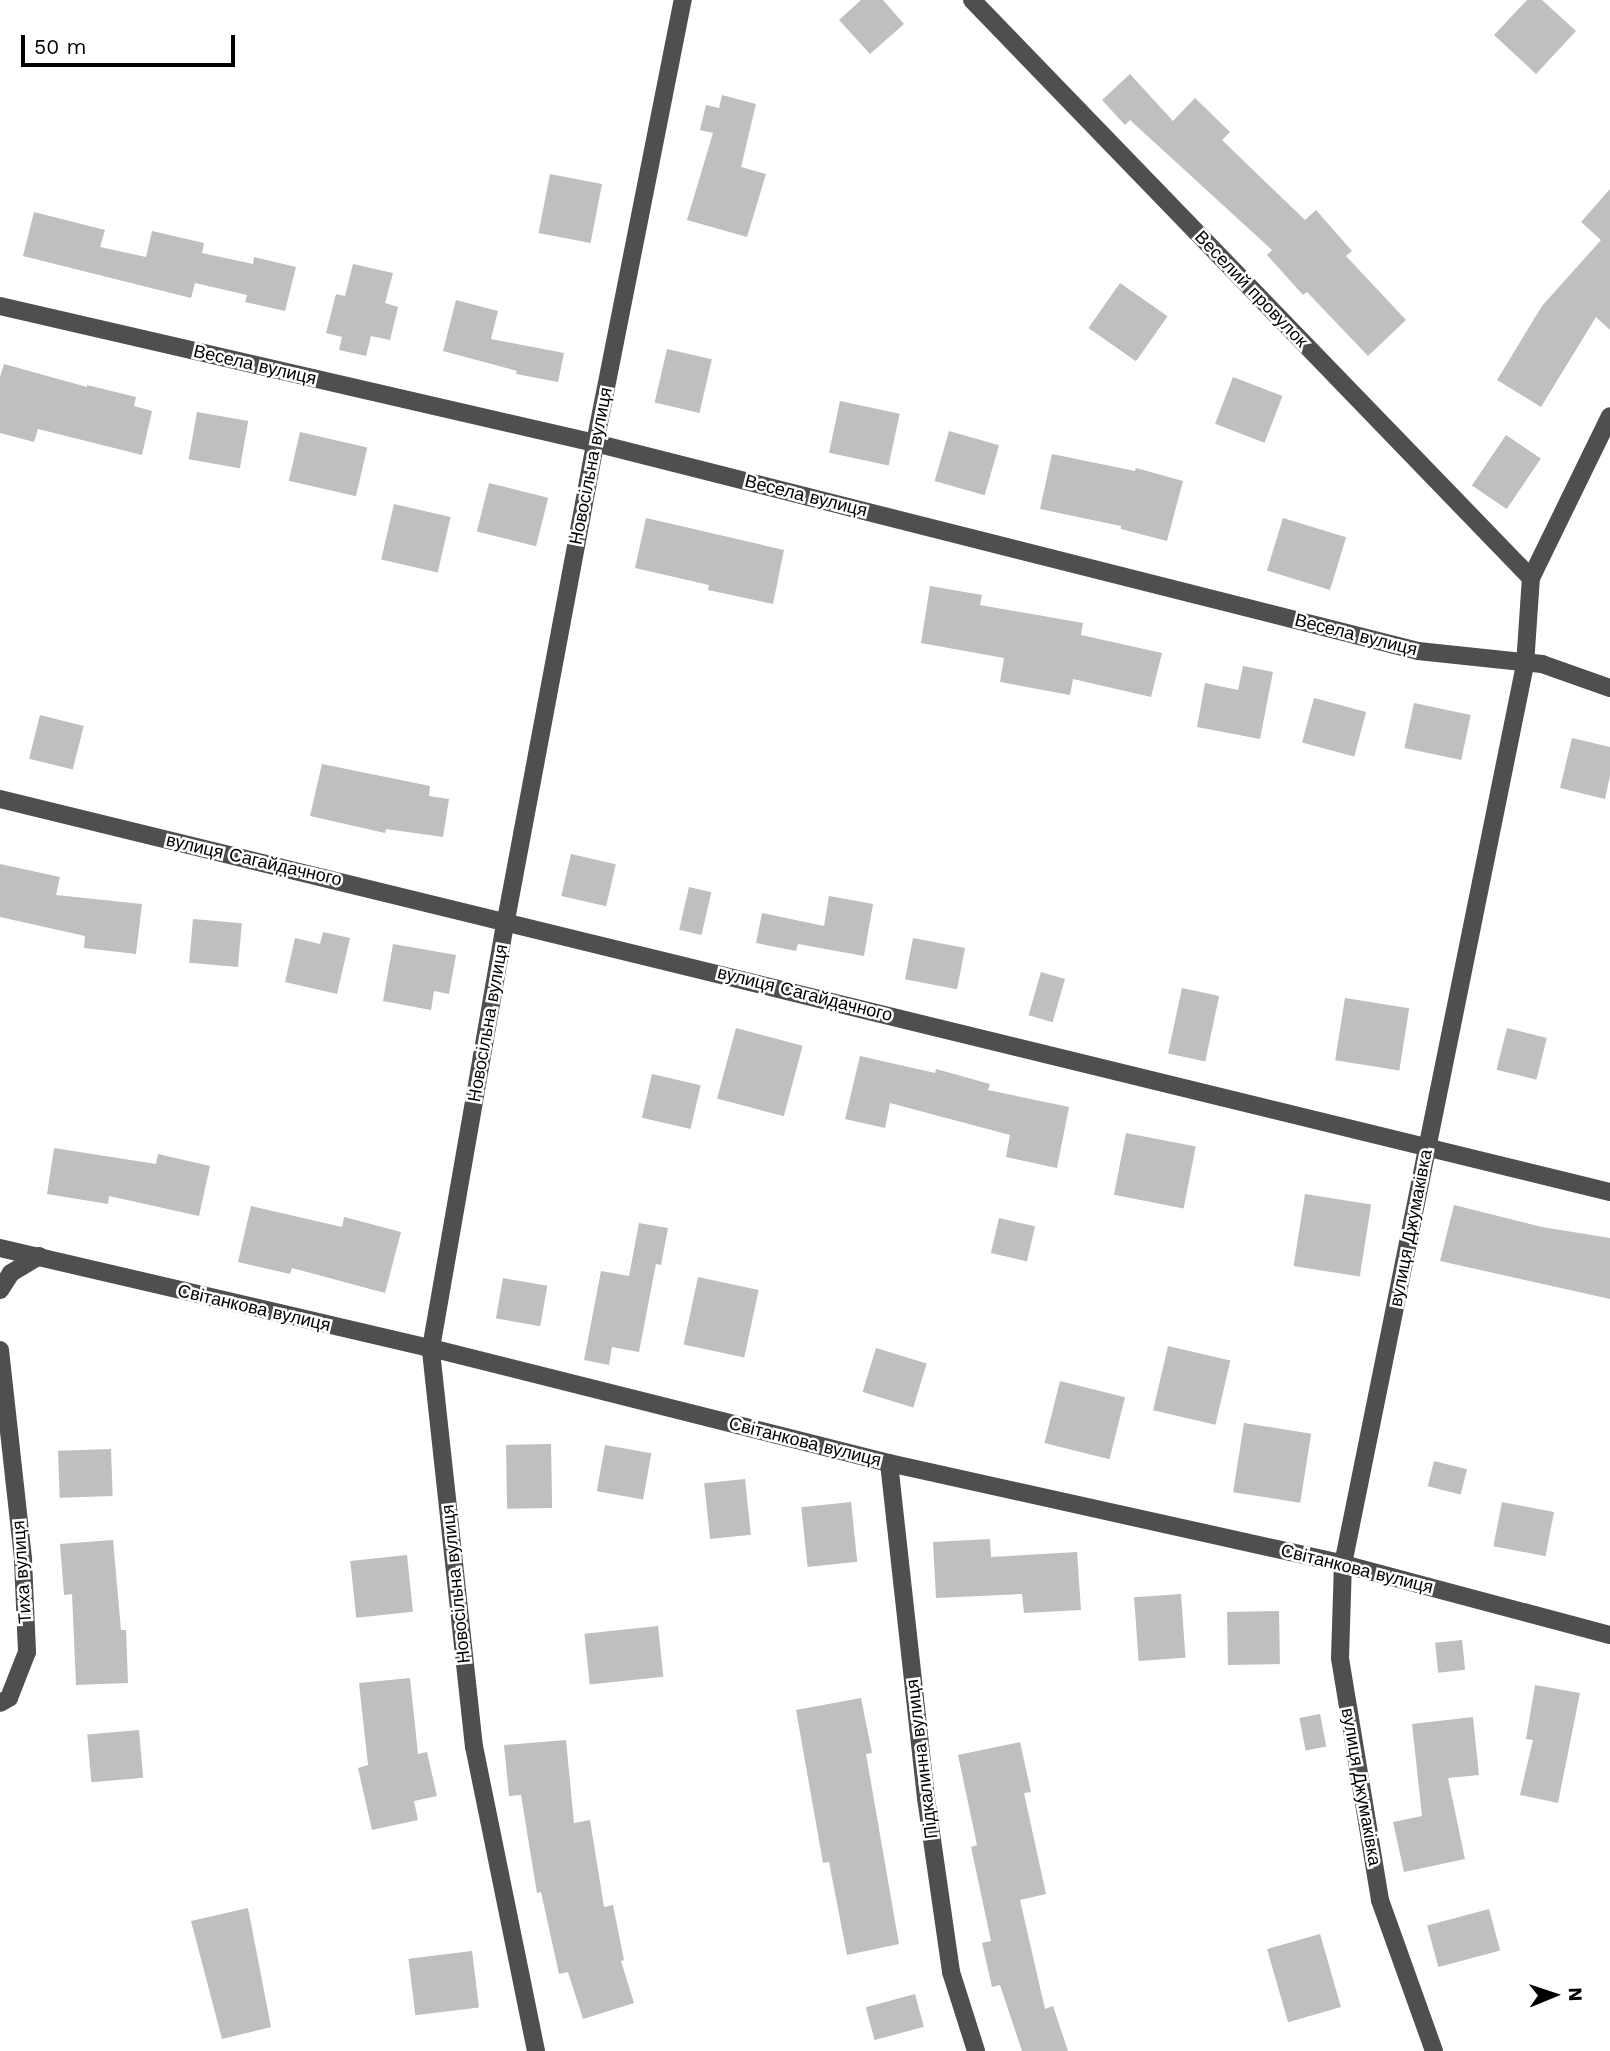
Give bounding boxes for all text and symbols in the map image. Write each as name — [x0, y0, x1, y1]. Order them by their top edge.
scale bar — [24, 21, 238, 65]
text: 50 m — [34, 34, 86, 59]
street label: Веселий провулок — [1190, 226, 1312, 352]
street label: Весела вулиця — [191, 340, 319, 390]
street label: Новосільна вулиця — [565, 386, 617, 546]
street label: Весела вулиця — [743, 470, 869, 522]
street label: Весела вулиця — [1293, 609, 1419, 661]
street label: вулиця Сагайдачного — [164, 829, 344, 891]
street label: Новосільна вулиця — [463, 942, 513, 1104]
street label: вулиця Сагайдачного — [715, 962, 895, 1026]
street label: вулиця Джумаківка — [1385, 1147, 1437, 1309]
street label: Світанкова вулиця — [175, 1280, 333, 1336]
street label: Світанкова вулиця — [726, 1413, 884, 1471]
street label: Новосільна вулиця — [437, 1503, 475, 1665]
street label: Тиха вулиця — [8, 1520, 36, 1624]
street label: Світанкова вулиця — [1278, 1540, 1436, 1598]
street label: Підкалинна вулиця — [901, 1678, 943, 1840]
street label: вулиця Джумаківка — [1336, 1706, 1386, 1868]
north arrow — [1519, 1960, 1589, 2030]
text: N — [1564, 1987, 1587, 2002]

